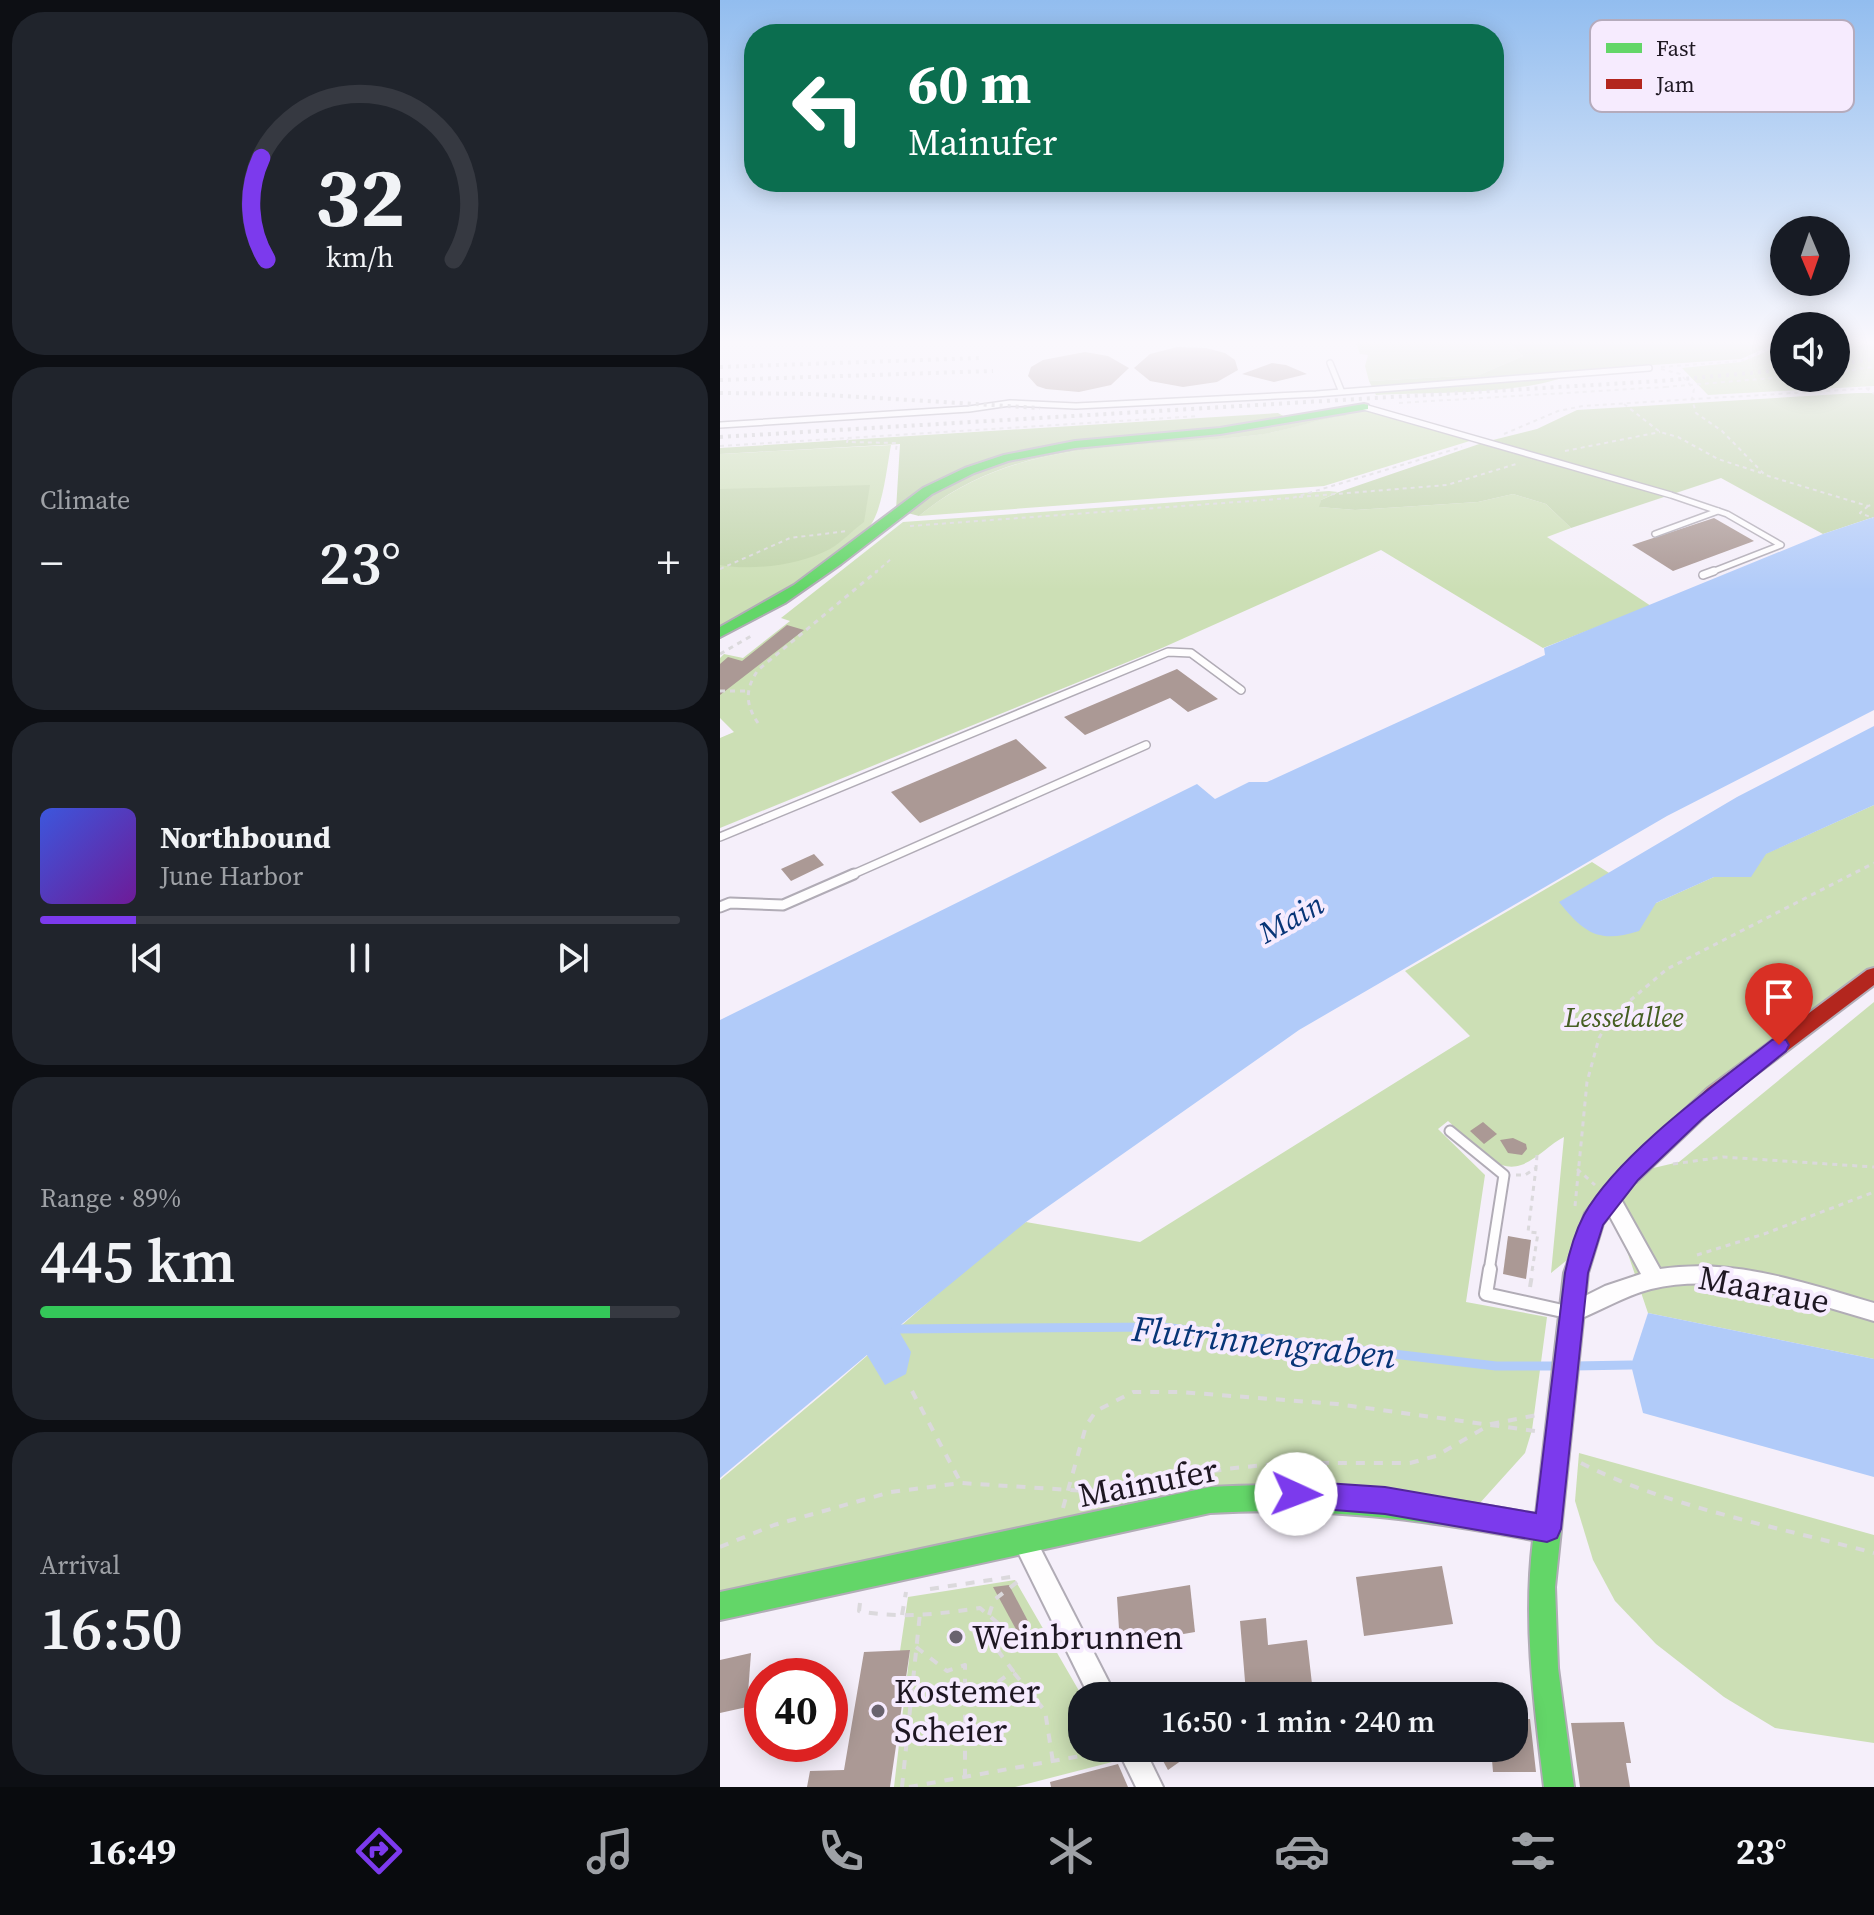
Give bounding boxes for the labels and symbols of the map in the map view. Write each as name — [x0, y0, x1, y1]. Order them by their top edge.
legend — [1590, 20, 1854, 112]
text: Fast — [1656, 33, 1697, 63]
text: Jam — [1655, 69, 1695, 99]
north arrow — [1770, 216, 1850, 296]
water label: Main — [1250, 883, 1331, 953]
pin — [1745, 963, 1813, 1045]
park label: Lesselallee — [1563, 998, 1684, 1036]
street label: Maaraue — [1695, 1254, 1833, 1324]
water label: Flutrinnengraben — [1129, 1304, 1398, 1380]
street label: Mainufer — [1074, 1446, 1222, 1518]
position arrow — [1254, 1452, 1338, 1536]
place label: Weinbrunnen — [972, 1614, 1183, 1660]
marker: Weinbrunnen — [947, 1628, 965, 1646]
speed limit sign: 40 — [744, 1658, 848, 1762]
place label: Kostemer Scheier — [894, 1668, 1041, 1753]
marker: Kostemer Scheier — [869, 1702, 887, 1720]

